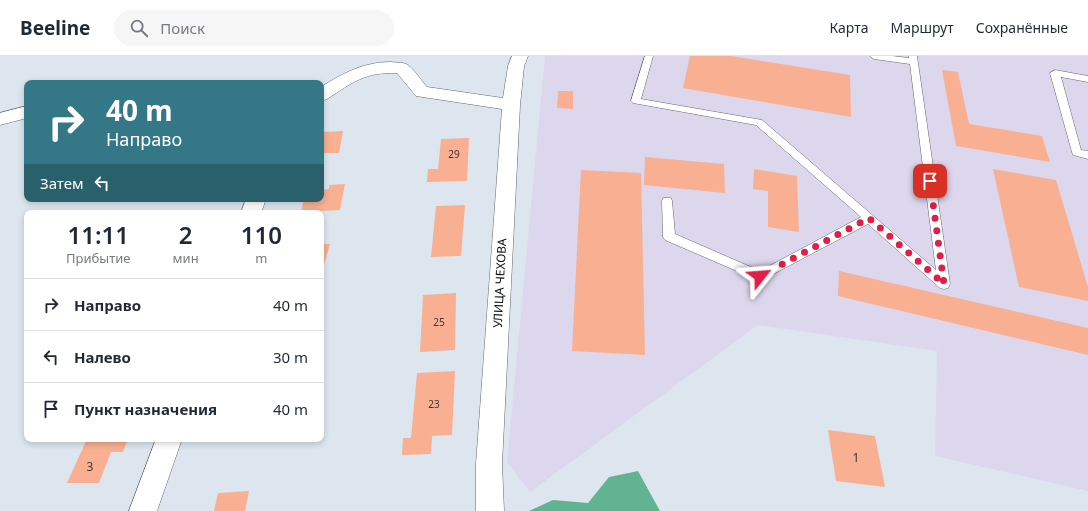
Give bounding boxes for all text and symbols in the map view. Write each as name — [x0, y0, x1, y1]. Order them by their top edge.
search box — [114, 10, 394, 46]
text: Beeline — [20, 15, 90, 41]
icon: search — [128, 17, 150, 39]
text: Поиск — [160, 18, 205, 38]
text: Карта — [829, 18, 868, 37]
text: Маршрут — [890, 18, 954, 37]
text: Сохранённые — [976, 18, 1068, 37]
text: 40 m — [106, 91, 173, 129]
icon: right — [40, 96, 92, 148]
text: Направо — [106, 127, 182, 151]
house number: 29 — [448, 147, 460, 161]
pin — [913, 164, 947, 198]
icon: arrive — [919, 170, 941, 192]
icon: left — [91, 172, 113, 194]
text: Затем — [40, 173, 83, 193]
text: 11:11 — [68, 218, 129, 251]
text: 2 — [179, 218, 192, 251]
text: 110 — [241, 218, 282, 251]
street label: УЛИЦА ЧЕХОВА — [489, 237, 510, 328]
text: Прибытие — [66, 249, 131, 267]
text: мин — [173, 249, 199, 267]
text: m — [255, 249, 267, 267]
position arrow — [739, 255, 781, 297]
icon: right — [40, 294, 62, 316]
text: Направо — [74, 295, 141, 315]
text: 40 m — [273, 295, 308, 315]
house number: 25 — [433, 315, 445, 329]
icon: left — [40, 346, 62, 368]
text: Налево — [74, 347, 131, 367]
text: 30 m — [273, 347, 308, 367]
house number: 23 — [428, 397, 440, 411]
icon: arrive — [40, 398, 62, 420]
text: Пункт назначения — [74, 399, 217, 419]
text: 40 m — [273, 399, 308, 419]
house number: 1 — [853, 449, 859, 466]
house number: 3 — [87, 458, 94, 475]

